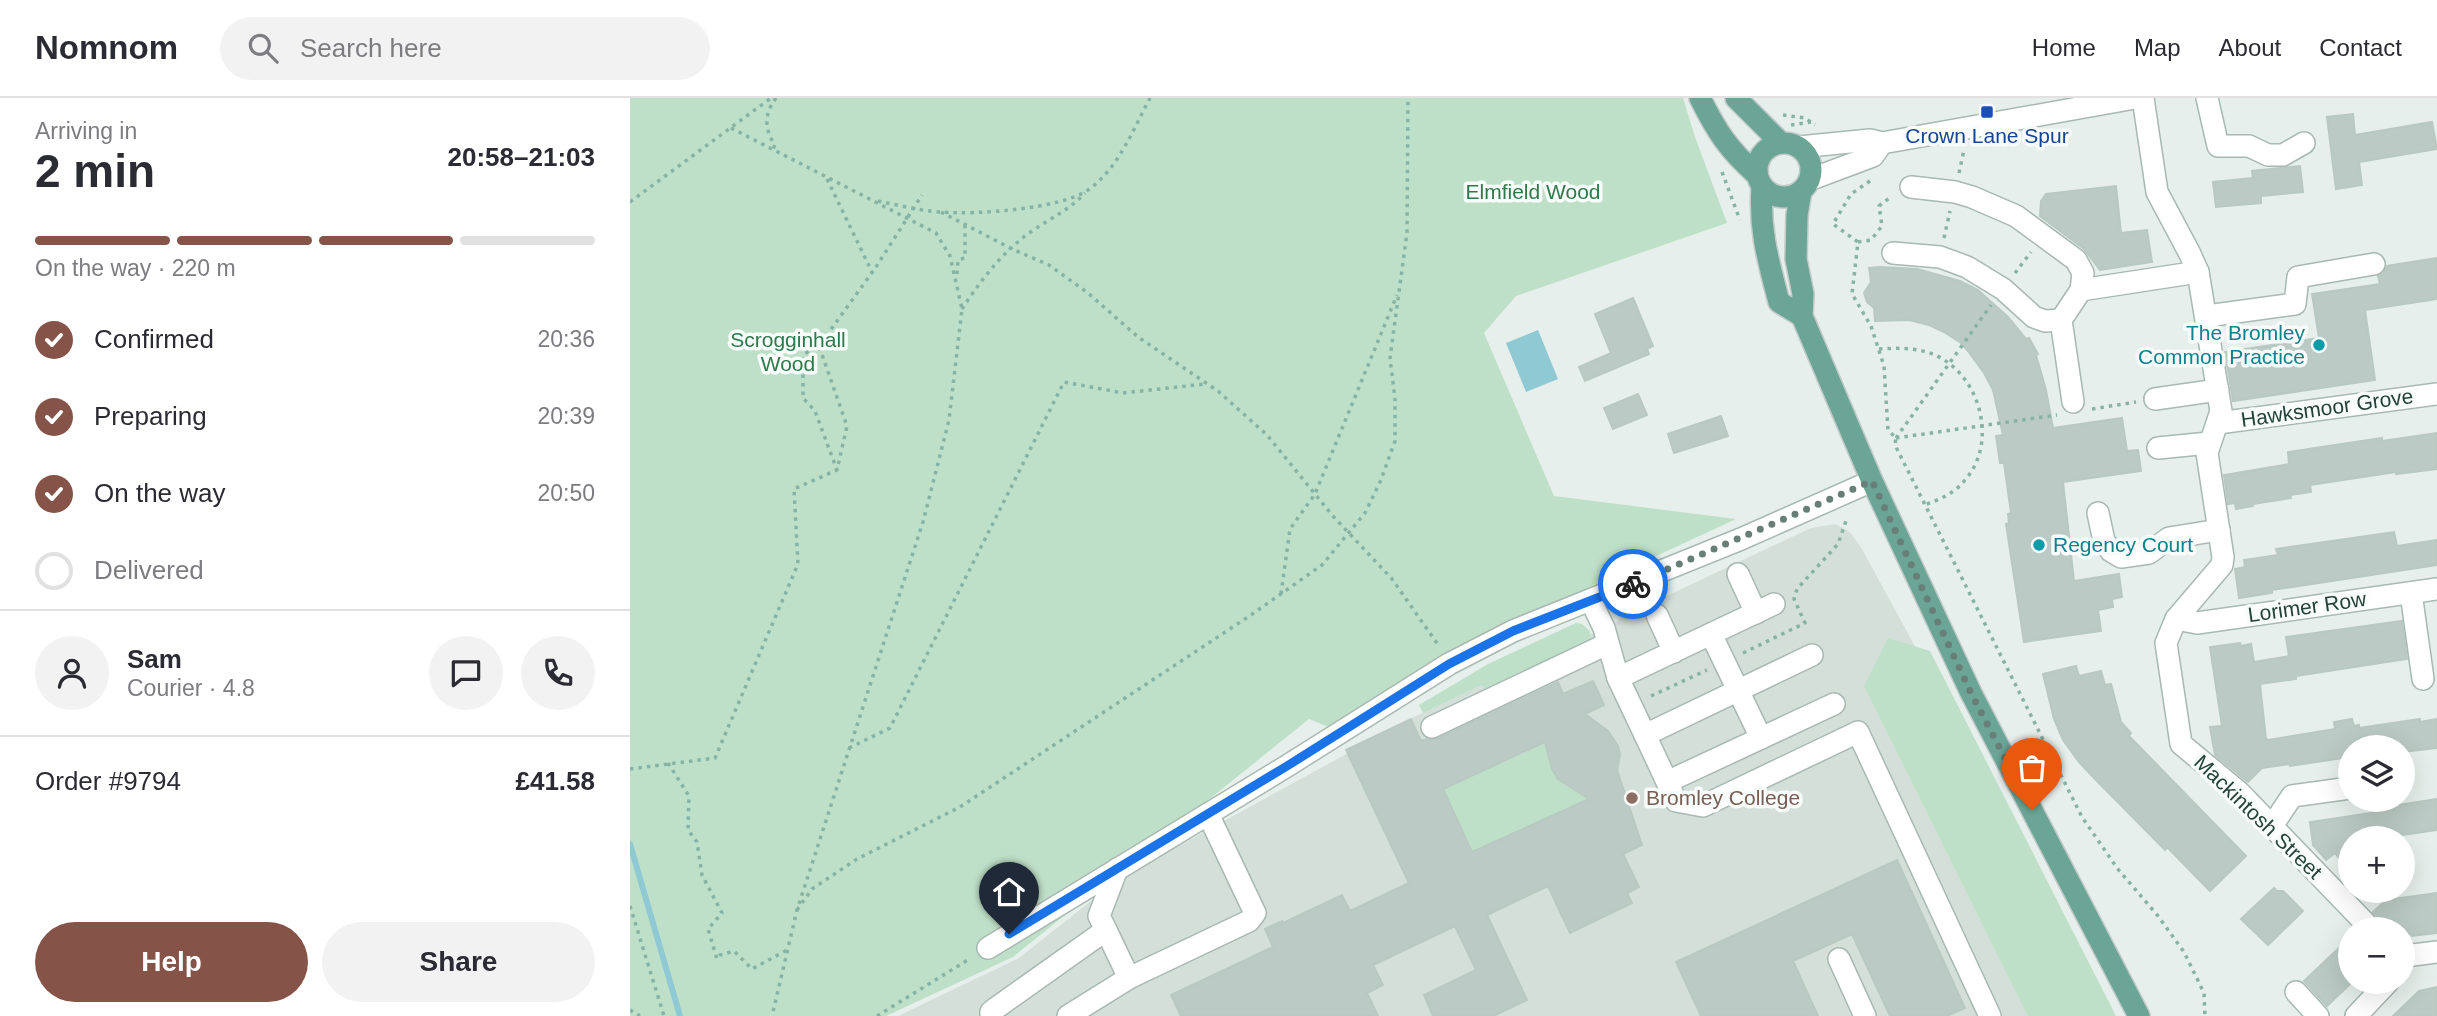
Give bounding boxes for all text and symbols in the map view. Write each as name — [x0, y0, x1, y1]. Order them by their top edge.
search box — [220, 17, 710, 80]
text: Nomnom — [35, 29, 178, 66]
icon: search — [244, 29, 282, 67]
text: Search here — [300, 33, 442, 63]
text: Home — [2032, 34, 2096, 61]
text: Map — [2134, 34, 2181, 61]
text: About — [2219, 34, 2281, 61]
text: Contact — [2319, 34, 2402, 61]
marker: Crown Lane Spur — [1979, 104, 1995, 120]
text: Arriving in — [35, 118, 137, 144]
place label: Crown Lane Spur — [1905, 124, 2069, 147]
text: 20:58–21:03 — [448, 142, 595, 172]
text: 2 min — [35, 145, 155, 197]
park label: Elmfield Wood — [1465, 180, 1601, 203]
text: On the way · 220 m — [35, 255, 236, 281]
icon: check — [35, 321, 73, 359]
place label: The Bromley Common Practice — [2138, 321, 2305, 368]
text: Confirmed — [94, 324, 214, 354]
text: 20:36 — [537, 326, 595, 352]
park label: Scrogginhall Wood — [730, 328, 846, 375]
marker: The Bromley Common Practice — [2311, 337, 2327, 353]
street label: Hawksmoor Grove — [2239, 384, 2415, 431]
icon: check — [35, 398, 73, 436]
text: Preparing — [94, 401, 207, 431]
text: 20:39 — [537, 403, 595, 429]
icon: check — [35, 475, 73, 513]
text: On the way — [94, 478, 226, 508]
text: 20:50 — [537, 480, 595, 506]
place label: Regency Court — [2053, 533, 2193, 556]
marker: Regency Court — [2031, 537, 2047, 553]
courier — [1598, 549, 1668, 619]
text: Delivered — [94, 555, 204, 585]
icon: bike — [1614, 565, 1652, 603]
street label: Lorimer Row — [2246, 587, 2368, 626]
button: person — [35, 636, 109, 710]
button: chat — [429, 636, 503, 710]
button: phone — [521, 636, 595, 710]
text: Sam — [127, 644, 182, 674]
text: Courier · 4.8 — [127, 675, 255, 701]
map controls — [2338, 735, 2415, 994]
button: layers — [2338, 735, 2415, 812]
pin — [2002, 738, 2062, 810]
icon: bag — [2013, 749, 2051, 787]
street label: Mackintosh Street — [2190, 750, 2327, 883]
text: Order #9794 — [35, 766, 181, 796]
text: £41.58 — [515, 766, 595, 796]
place label: Bromley College — [1646, 786, 1800, 809]
marker: Bromley College — [1624, 790, 1640, 806]
button: + — [2338, 826, 2415, 903]
pin — [979, 862, 1039, 934]
icon: home — [990, 873, 1028, 911]
button: − — [2338, 917, 2415, 994]
button: Help — [35, 922, 308, 1002]
button: Share — [322, 922, 595, 1002]

